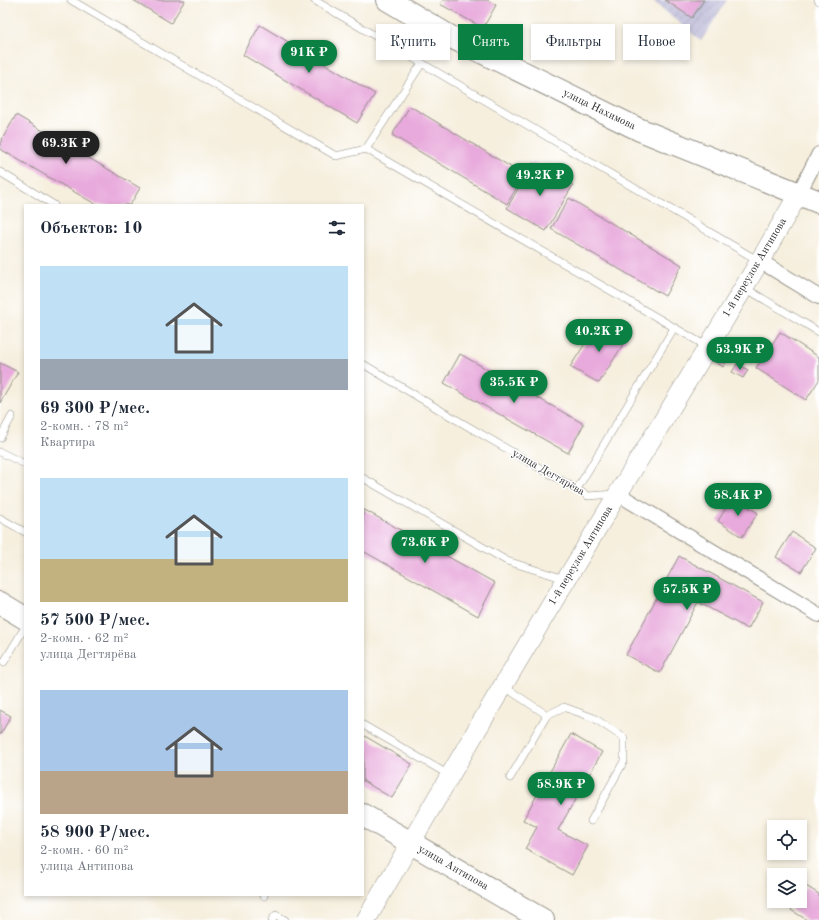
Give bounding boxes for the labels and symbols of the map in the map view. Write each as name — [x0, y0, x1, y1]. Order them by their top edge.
pin: 91K ₽ — [281, 40, 337, 74]
street label: улица Нахимова — [561, 88, 638, 133]
pin: 69.3K ₽ — [29, 131, 103, 165]
pin: 49.2K ₽ — [503, 163, 577, 197]
street label: 1-й переулок Антипова — [721, 216, 789, 320]
pin: 40.2K ₽ — [562, 319, 636, 353]
pin: 53.9K ₽ — [703, 337, 777, 371]
pin: 35.5K ₽ — [477, 370, 551, 404]
street label: улица Дегтярёва — [510, 448, 587, 498]
pin: 58.4K ₽ — [701, 483, 775, 517]
street label: 1-й переулок Антипова — [547, 504, 615, 608]
pin: 73.6K ₽ — [388, 530, 462, 564]
pin: 57.5K ₽ — [650, 577, 724, 611]
pin: 58.9K ₽ — [524, 772, 598, 806]
street label: улица Антипова — [416, 843, 490, 893]

